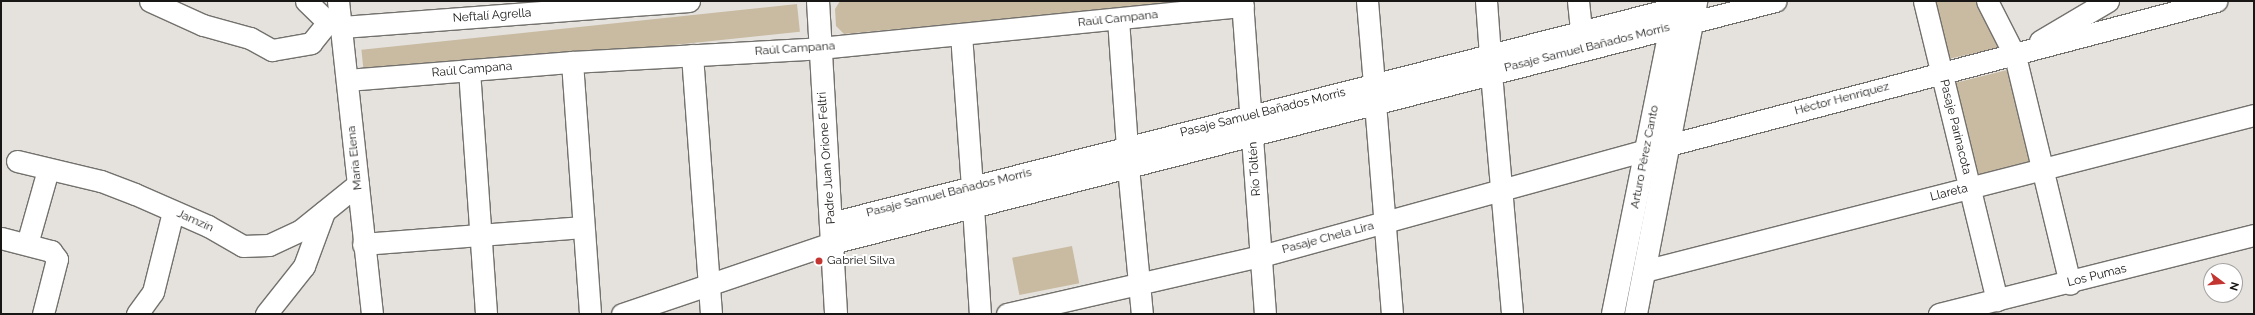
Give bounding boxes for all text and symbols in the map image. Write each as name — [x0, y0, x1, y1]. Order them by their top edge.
street label: Neftalí Agrella — [452, 6, 532, 26]
street label: Raúl Campana — [1077, 8, 1159, 30]
street label: Pasaje Samuel Bañados Morris — [1503, 20, 1671, 76]
street label: Raúl Campana — [754, 39, 836, 59]
street label: Raúl Campana — [431, 59, 513, 81]
street label: Pasaje Parinacota — [1936, 78, 1974, 176]
street label: Héctor Henríquez — [1793, 79, 1891, 119]
street label: Pasaje Samuel Bañados Morris — [1179, 85, 1347, 141]
street label: Padre Juan Orione Feltri — [815, 91, 839, 225]
street label: Arturo Pérez Canto — [1628, 104, 1662, 210]
street label: María Elena — [344, 125, 366, 191]
street label: Río Toltén — [1246, 141, 1264, 197]
street label: Pasaje Samuel Bañados Morris — [865, 165, 1033, 221]
street label: Llareta — [1929, 181, 1969, 205]
street label: Jamzín — [174, 207, 216, 235]
street label: Pasaje Chela Lira — [1280, 219, 1376, 257]
place label: Gabriel Silva — [827, 254, 895, 268]
marker: Gabriel Silva — [814, 256, 824, 266]
street label: Los Pumas — [2066, 262, 2128, 290]
north arrow — [2203, 263, 2243, 303]
text: N — [2227, 280, 2241, 292]

